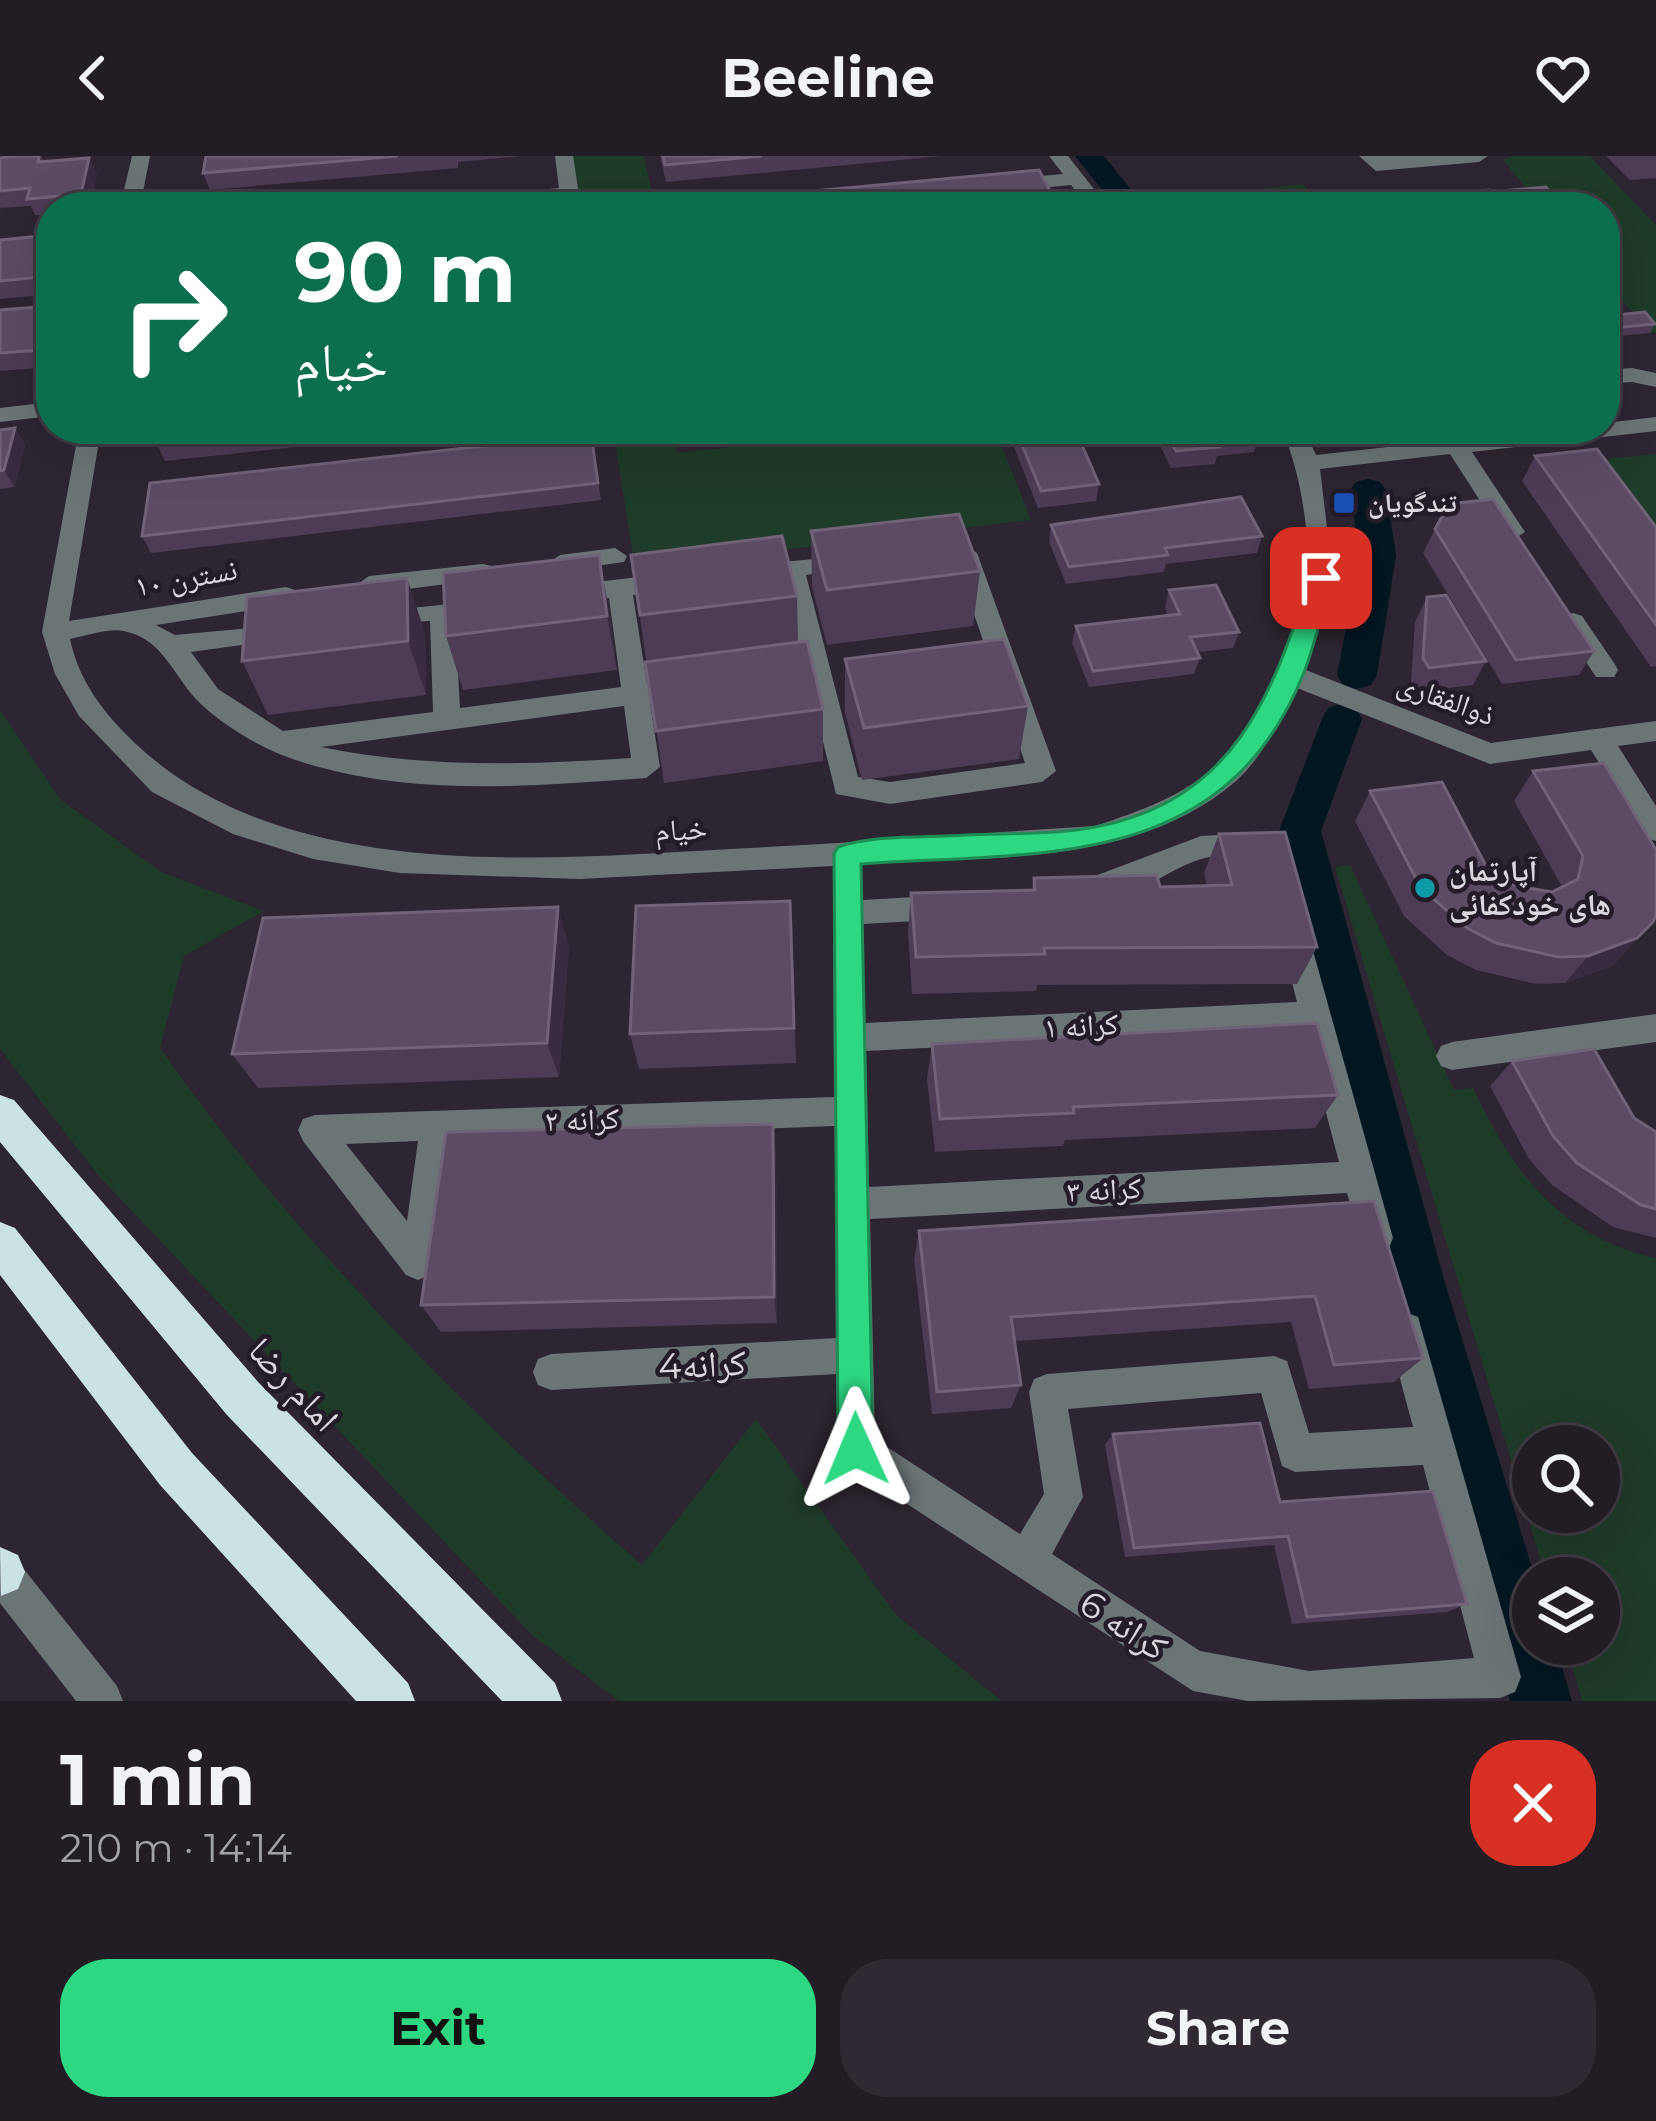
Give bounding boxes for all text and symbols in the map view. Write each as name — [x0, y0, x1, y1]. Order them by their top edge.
icon: back — [60, 45, 126, 111]
text: Beeline — [721, 45, 935, 111]
icon: heart — [1530, 45, 1596, 111]
text: 90 m — [294, 221, 516, 323]
icon: right — [96, 240, 252, 396]
text: خیام — [294, 329, 388, 395]
place label: تندگویان — [1368, 486, 1457, 519]
marker: تندگویان — [1331, 490, 1357, 516]
pin — [1270, 527, 1372, 629]
icon: arrive — [1288, 545, 1354, 611]
street label: نسترن ۱۰ — [132, 550, 240, 605]
street label: ذوالفقاری — [1392, 664, 1500, 733]
street label: خیام — [654, 810, 708, 850]
place label: آپارتمان های خودکفائی — [1449, 852, 1611, 923]
marker: آپارتمان های خودکفائی — [1412, 875, 1438, 901]
street label: کرانه ۱ — [1043, 1005, 1119, 1046]
street label: کرانه ۲ — [544, 1100, 620, 1139]
street label: کرانه ۳ — [1066, 1169, 1142, 1210]
street label: امام رضا — [238, 1328, 348, 1441]
street label: کرانه4 — [657, 1340, 747, 1388]
position arrow — [793, 1386, 919, 1512]
map controls — [1512, 1425, 1620, 1665]
button: search — [1512, 1425, 1620, 1533]
button: layers — [1512, 1557, 1620, 1665]
street label: کرانه 6 — [1072, 1581, 1176, 1670]
text: 1 min — [60, 1735, 256, 1823]
button: close — [1470, 1740, 1596, 1866]
text: 210 m · 14:14 — [60, 1824, 292, 1872]
button: Exit — [60, 1959, 816, 2097]
button: Share — [840, 1959, 1596, 2097]

